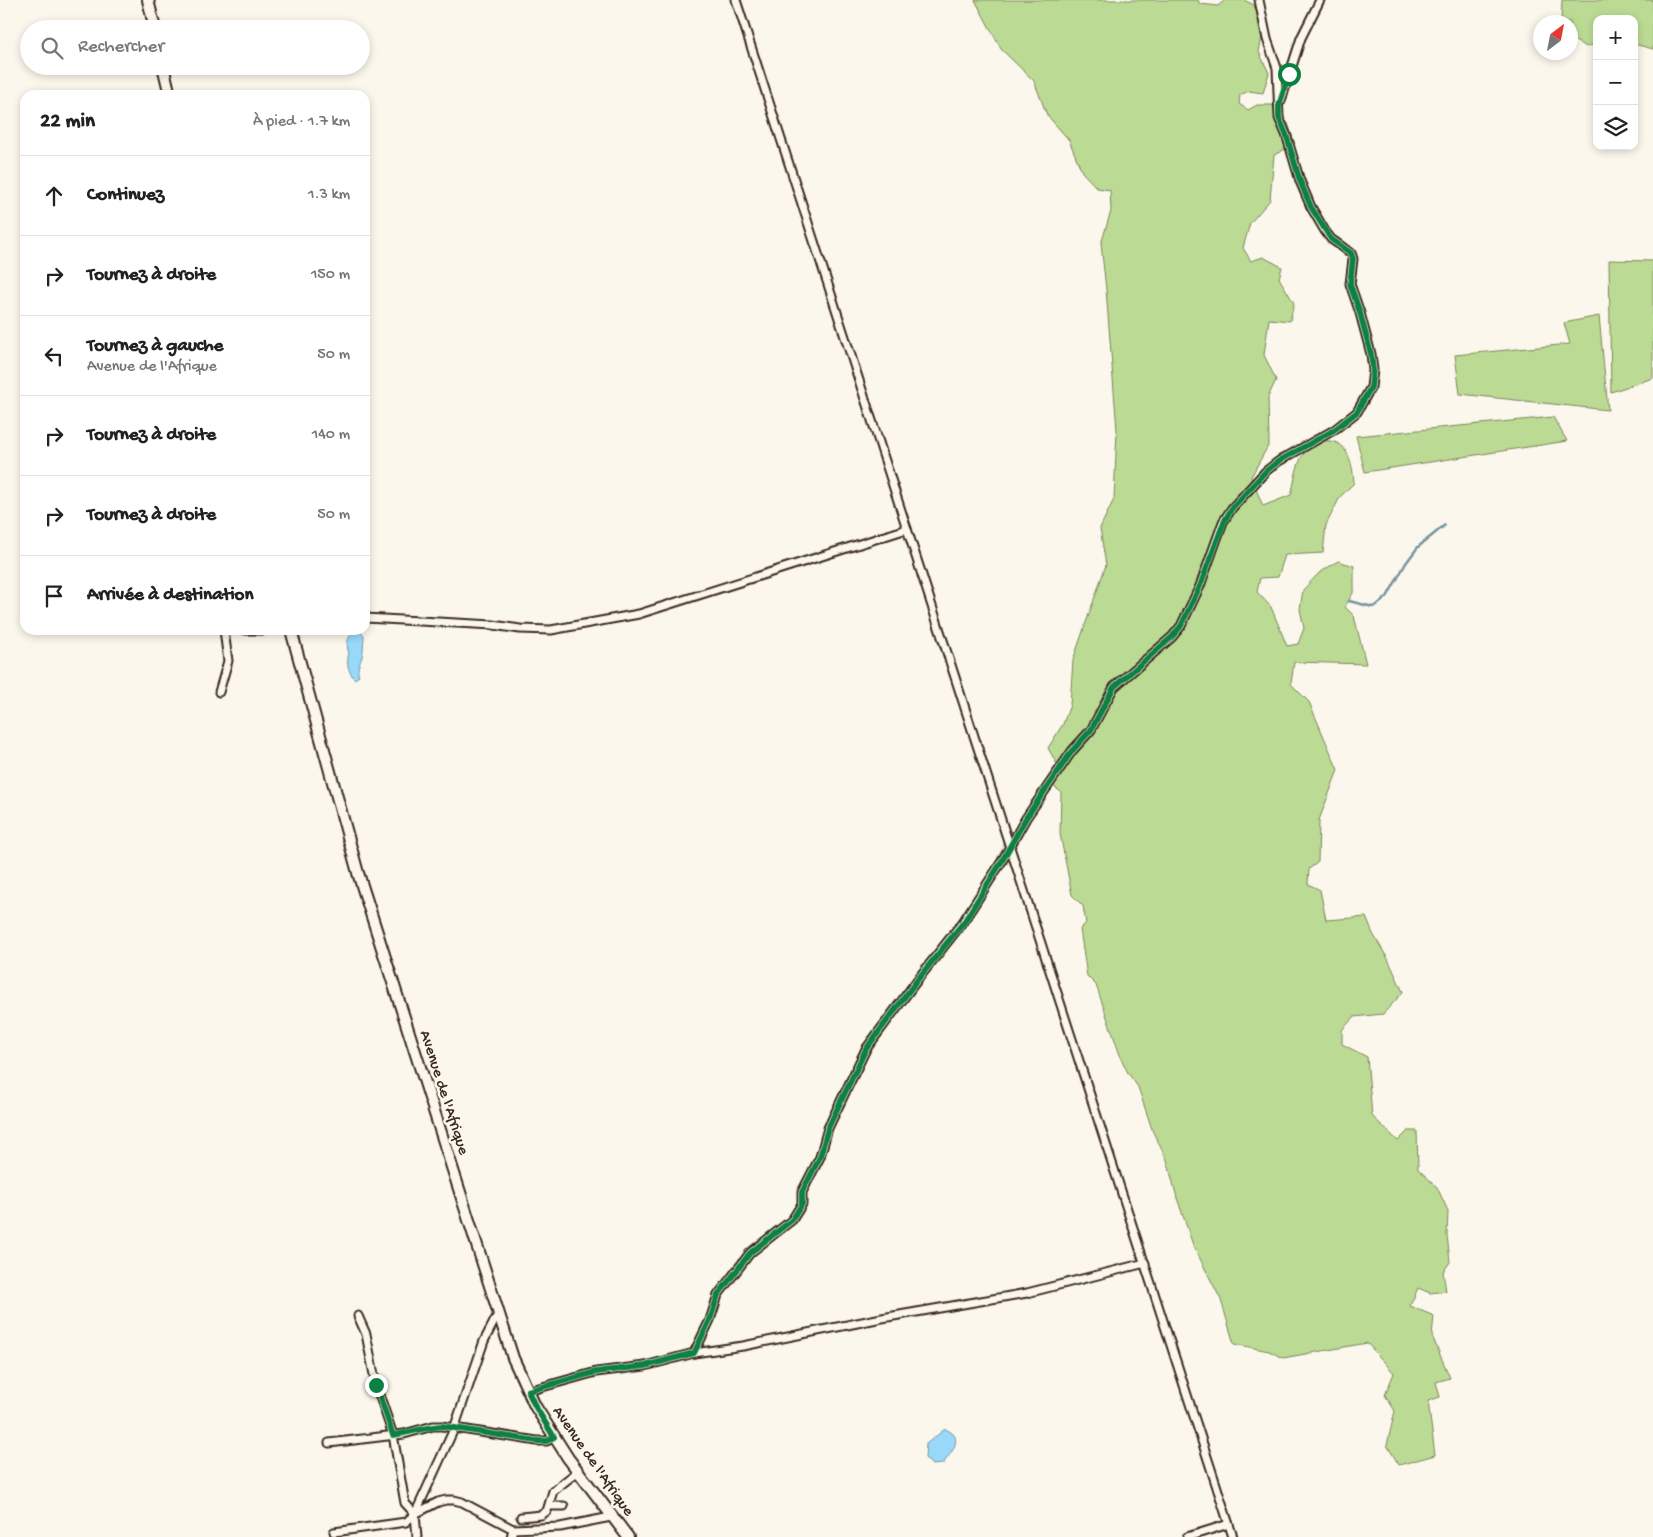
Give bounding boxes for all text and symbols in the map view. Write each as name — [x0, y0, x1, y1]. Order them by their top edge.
north arrow — [1533, 15, 1578, 60]
map controls — [1593, 15, 1638, 150]
button: + — [1593, 15, 1638, 60]
search box — [20, 20, 370, 75]
icon: search — [38, 34, 66, 62]
text: Rechercher — [78, 36, 164, 59]
button: − — [1593, 60, 1638, 105]
route start — [1278, 63, 1301, 86]
button: layers — [1593, 105, 1638, 150]
text: 22 min — [40, 110, 95, 135]
text: À pied · 1.7 km — [253, 113, 350, 132]
icon: ahead — [40, 182, 68, 210]
text: Continuez — [87, 184, 164, 207]
text: 1.3 km — [308, 186, 350, 205]
icon: right — [40, 262, 68, 290]
text: Tournez à droite — [87, 264, 216, 287]
text: 150 m — [311, 266, 350, 285]
text: Tournez à gauche — [87, 335, 223, 358]
icon: left — [40, 342, 68, 370]
text: 50 m — [317, 346, 350, 365]
text: Avenue de l'Afrique — [87, 358, 217, 377]
icon: right — [40, 422, 68, 450]
text: Tournez à droite — [87, 424, 216, 447]
text: 140 m — [312, 426, 350, 445]
icon: right — [40, 502, 68, 530]
text: Tournez à droite — [87, 504, 216, 527]
text: 50 m — [317, 506, 350, 525]
icon: arrive — [40, 582, 68, 610]
text: Arrivée à destination — [87, 584, 253, 607]
street label: Avenue de l'Afrique — [414, 1028, 472, 1158]
route end — [365, 1374, 388, 1397]
street label: Avenue de l'Afrique — [547, 1403, 637, 1521]

